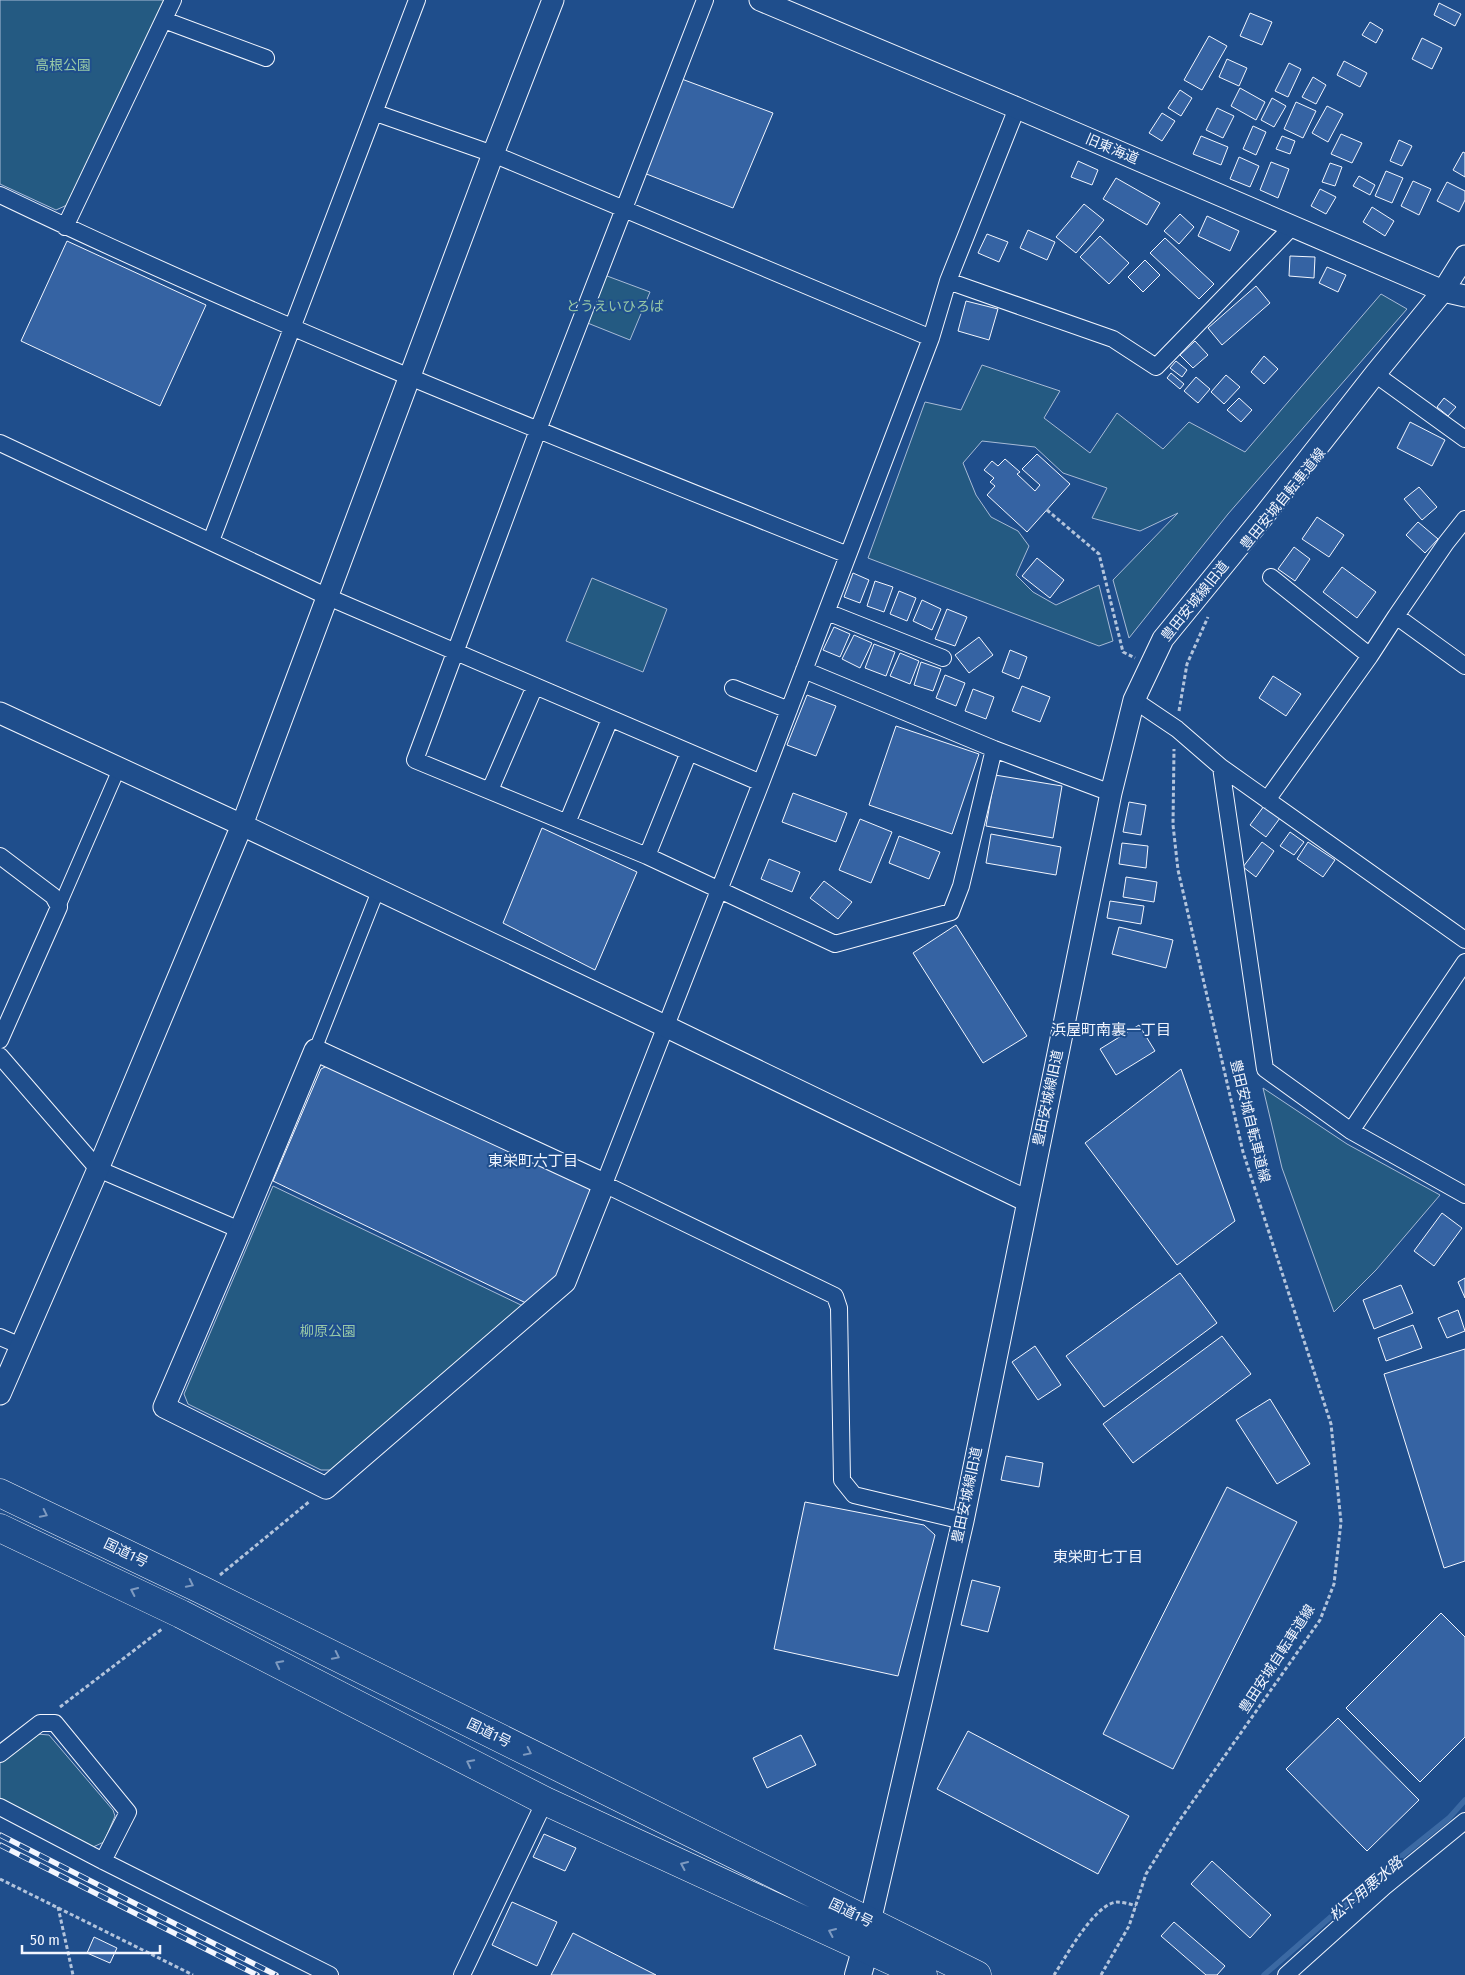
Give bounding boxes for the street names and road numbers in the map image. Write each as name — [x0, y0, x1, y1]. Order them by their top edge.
street label: 旧東海道 — [1083, 130, 1141, 168]
street label: 豊田安城自転車道線 — [1237, 445, 1329, 553]
street label: 豊田安城線旧道 — [1158, 558, 1232, 644]
street label: 豊田安城線旧道 — [1029, 1048, 1067, 1148]
street label: 豊田安城自転車道線 — [1227, 1058, 1273, 1184]
street label: 豊田安城線旧道 — [948, 1445, 986, 1545]
street label: 国道1号 — [101, 1535, 151, 1571]
street label: 豊田安城自転車道線 — [1236, 1602, 1318, 1716]
street label: 国道1号 — [464, 1715, 514, 1751]
street label: 国道1号 — [826, 1895, 876, 1931]

